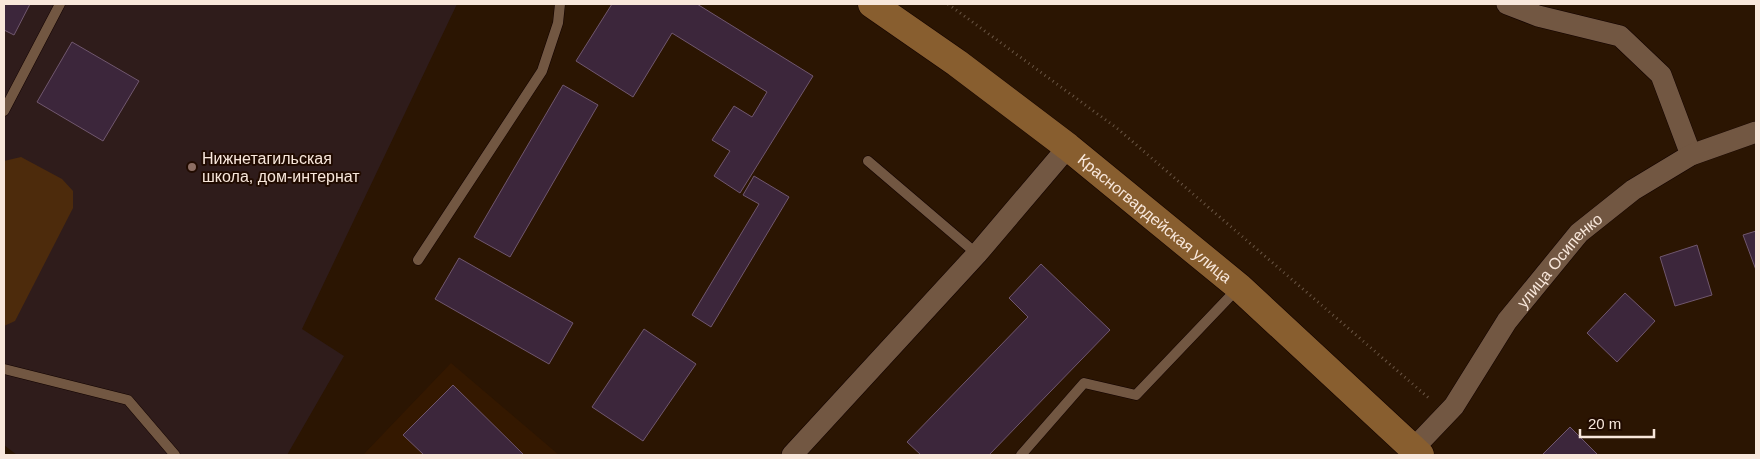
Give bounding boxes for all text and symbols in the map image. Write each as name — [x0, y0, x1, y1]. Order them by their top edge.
place label: Нижнетагильская школа, дом-интернат — [202, 150, 360, 185]
street label: Красногвардейская улица — [1075, 150, 1235, 286]
marker: Нижнетагильская школа, дом-интернат — [186, 161, 198, 173]
street label: улица Осипенко — [1513, 210, 1605, 311]
scale bar — [1580, 406, 1654, 438]
text: 20 m — [1588, 415, 1621, 432]

